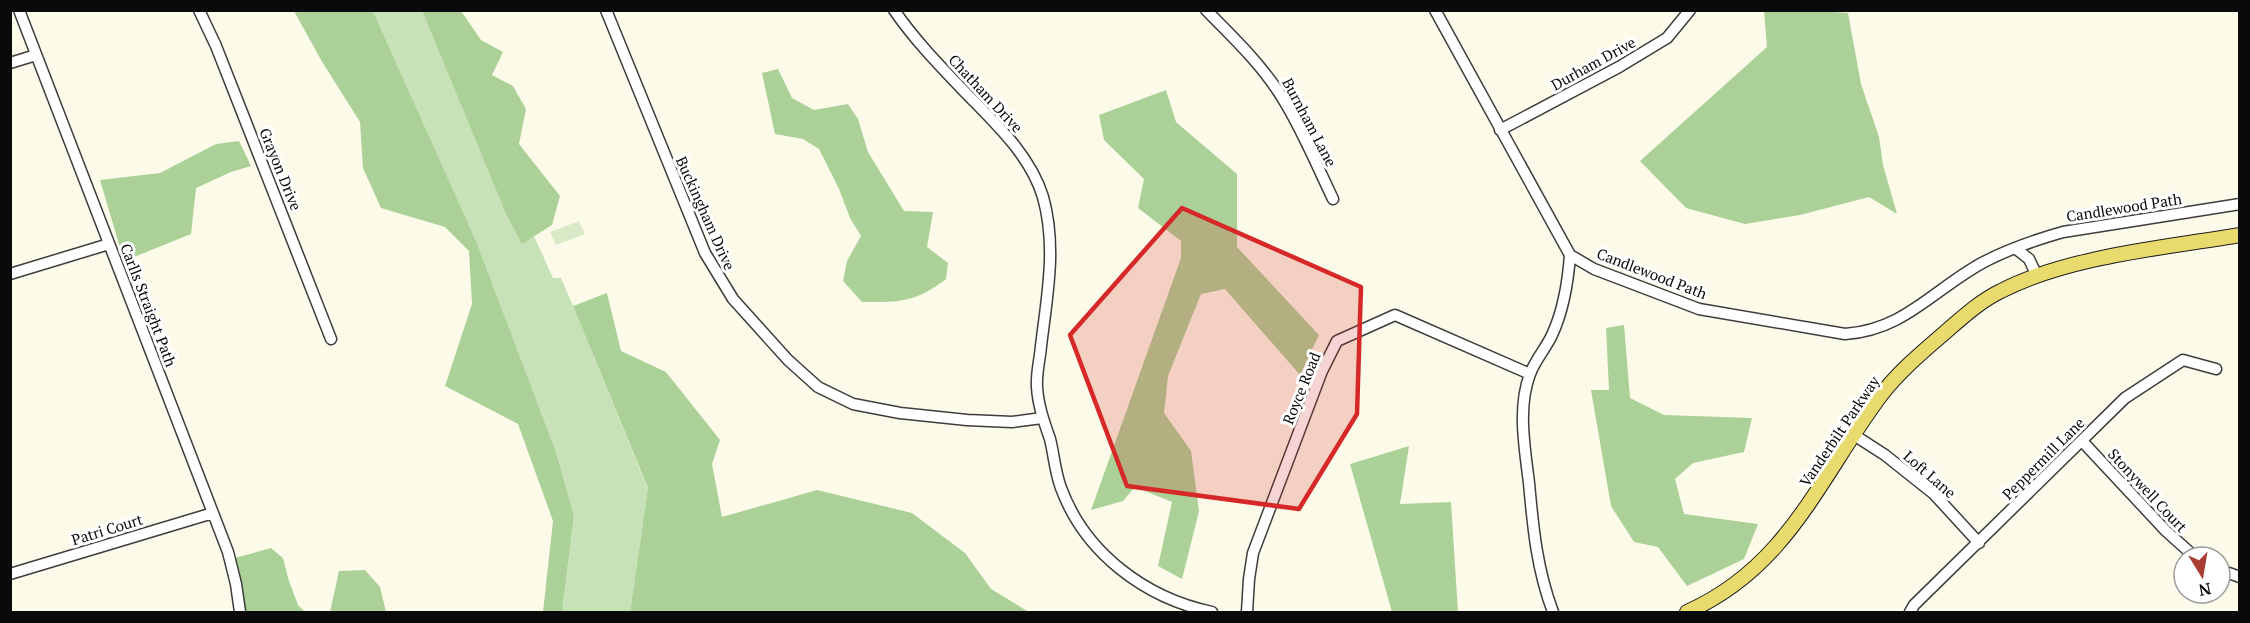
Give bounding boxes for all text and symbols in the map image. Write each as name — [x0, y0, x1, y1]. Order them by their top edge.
street label: Durham Drive — [1547, 32, 1639, 94]
street label: Chatham Drive — [944, 49, 1028, 137]
street label: Burnham Lane — [1278, 74, 1342, 170]
street label: Grayon Drive — [255, 125, 307, 213]
street label: Buckingham Drive — [672, 153, 740, 273]
street label: Candlewood Path — [2065, 188, 2183, 226]
street label: Carlls Straight Path — [116, 241, 182, 370]
street label: Candlewood Path — [1594, 243, 1710, 303]
street label: Royce Road — [1277, 349, 1325, 427]
street label: Vanderbilt Parkway — [1794, 371, 1884, 490]
street label: Peppermill Lane — [1997, 412, 2089, 504]
street label: Stonywell Court — [2104, 444, 2192, 536]
street label: Loft Lane — [1900, 446, 1960, 502]
street label: Patri Court — [69, 509, 145, 549]
north arrow — [2172, 545, 2232, 605]
text: N — [2197, 578, 2213, 602]

